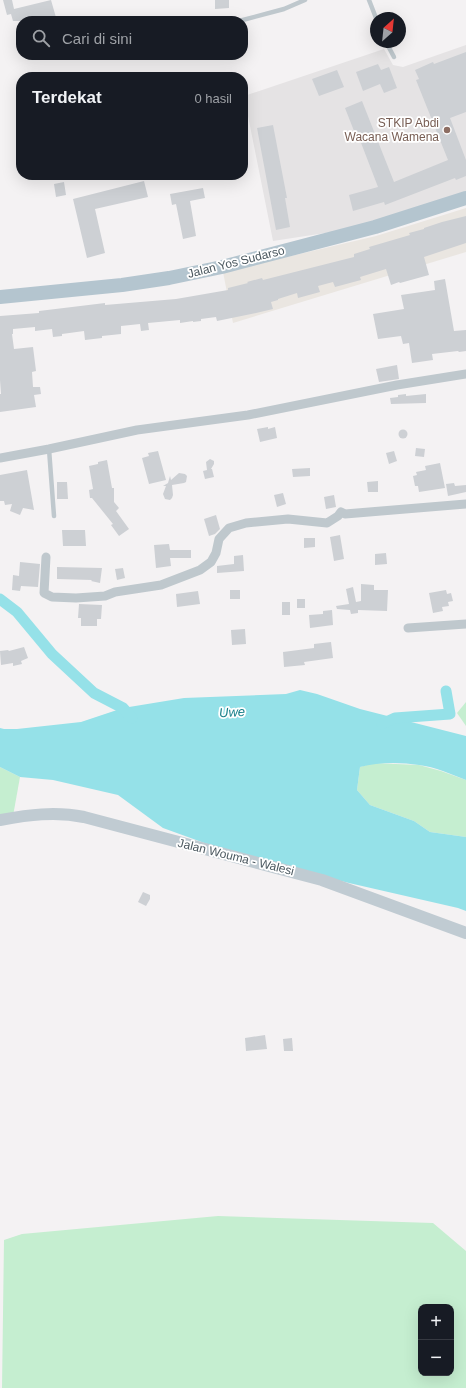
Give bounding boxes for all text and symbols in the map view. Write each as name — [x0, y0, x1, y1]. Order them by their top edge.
north arrow — [370, 12, 406, 48]
search box — [16, 16, 248, 60]
icon: search — [30, 27, 52, 49]
text: Cari di sini — [62, 30, 132, 47]
text: Terdekat — [32, 88, 102, 107]
text: 0 hasil — [194, 91, 232, 106]
place label: STKIP Abdi Wacana Wamena — [345, 116, 439, 144]
marker: STKIP Abdi Wacana Wamena — [442, 125, 452, 135]
street label: Jalan Yos Sudarso — [186, 243, 286, 281]
water label: Uwe — [219, 704, 245, 720]
street label: Jalan Wouma - Walesi — [176, 836, 296, 878]
map controls — [418, 1304, 454, 1376]
button: + — [418, 1304, 454, 1340]
button: − — [418, 1340, 454, 1376]

